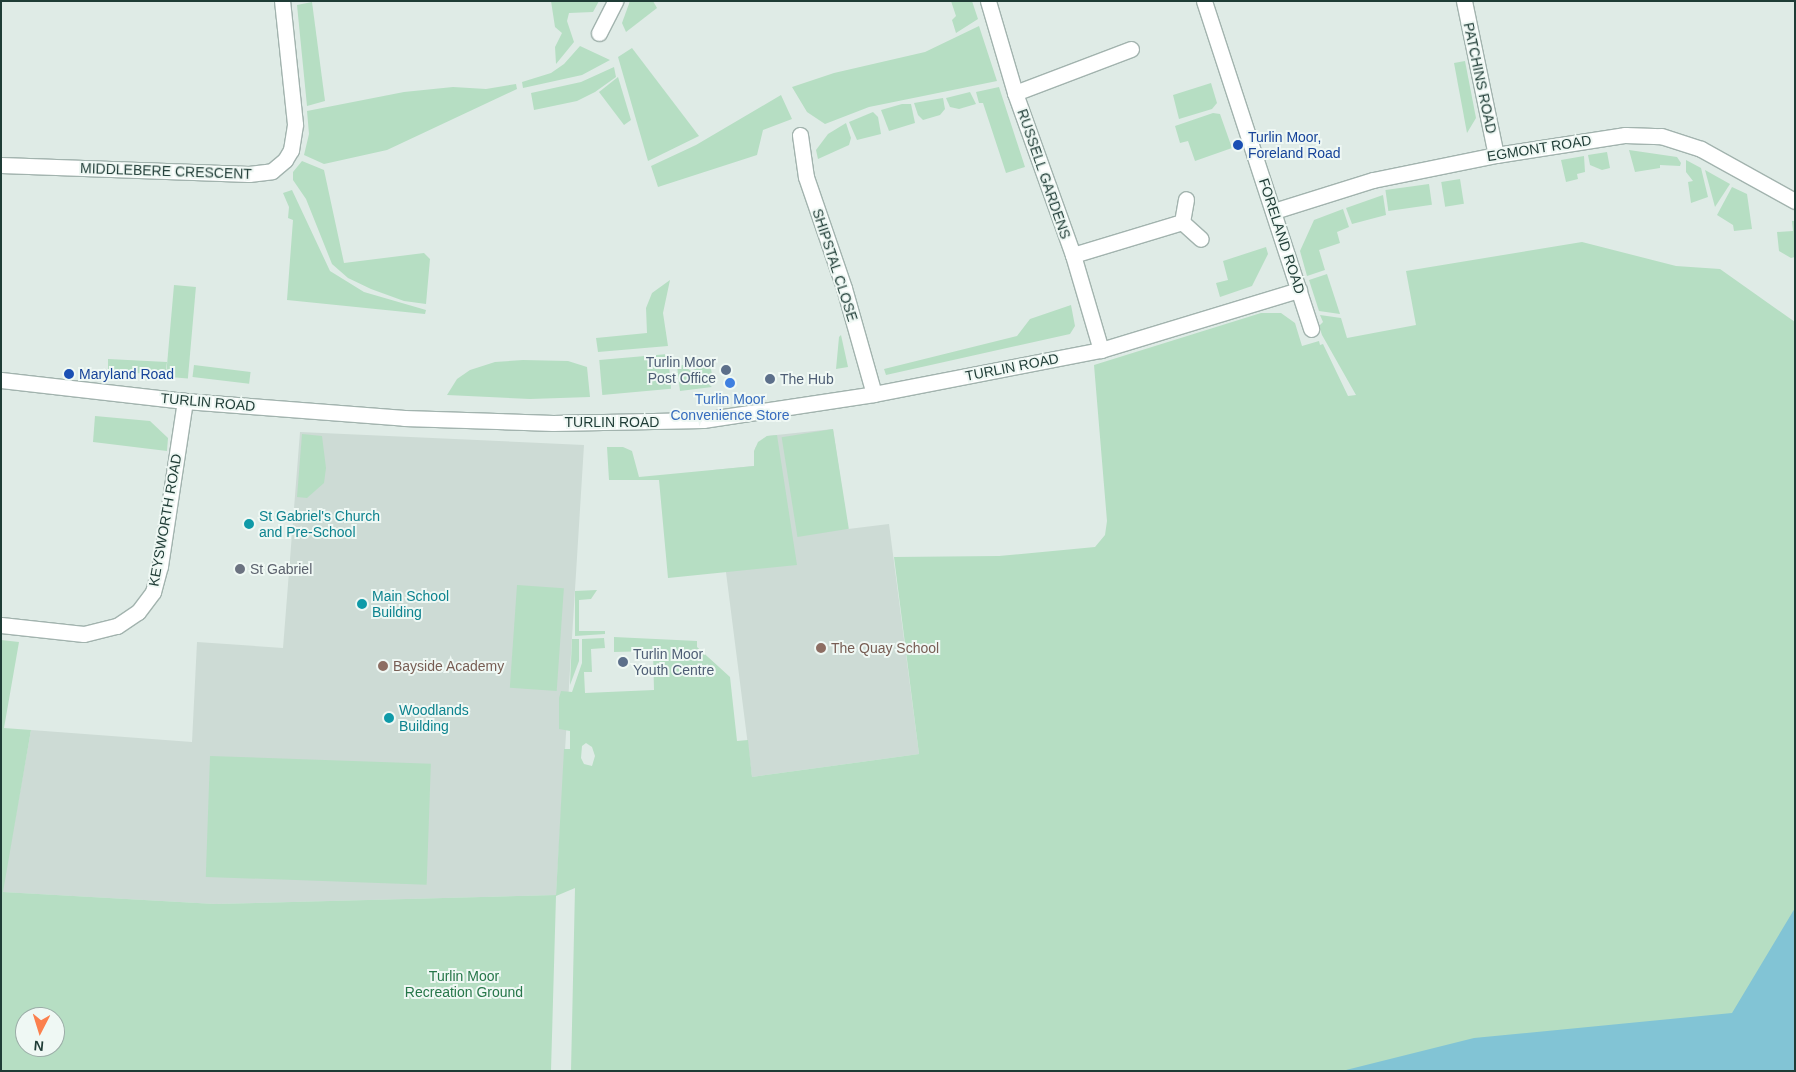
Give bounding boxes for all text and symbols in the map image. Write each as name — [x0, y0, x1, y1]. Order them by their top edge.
street label: PATCHINS ROAD — [1460, 21, 1500, 135]
street label: RUSSELL GARDENS — [1014, 107, 1074, 241]
place label: Turlin Moor, Foreland Road — [1248, 129, 1341, 162]
street label: EGMONT ROAD — [1485, 131, 1593, 165]
marker: Turlin Moor, Foreland Road — [1232, 139, 1244, 151]
street label: MIDDLEBERE CRESCENT — [80, 160, 252, 182]
street label: FORELAND ROAD — [1255, 176, 1309, 296]
street label: SHIPSTAL CLOSE — [809, 206, 861, 324]
street label: TURLIN ROAD — [964, 350, 1060, 384]
place label: Turlin Moor Post Office — [646, 354, 716, 387]
marker: Turlin Moor Post Office — [720, 364, 732, 376]
place label: Maryland Road — [79, 366, 174, 382]
marker: Maryland Road — [63, 368, 75, 380]
place label: The Hub — [780, 371, 834, 387]
marker: The Hub — [764, 373, 776, 385]
marker: Turlin Moor Convenience Store — [724, 377, 736, 389]
street label: TURLIN ROAD — [160, 389, 256, 415]
place label: Turlin Moor Convenience Store — [670, 391, 790, 424]
street label: TURLIN ROAD — [565, 414, 659, 430]
street label: KEYSWORTH ROAD — [145, 452, 185, 588]
place label: St Gabriel's Church and Pre-School — [259, 508, 380, 540]
marker: St Gabriel's Church and Pre-School — [243, 518, 255, 530]
place label: St Gabriel — [250, 561, 312, 577]
marker: St Gabriel — [234, 563, 246, 575]
place label: Main School Building — [372, 588, 449, 620]
marker: Main School Building — [356, 598, 368, 610]
place label: The Quay School — [831, 640, 939, 656]
marker: The Quay School — [815, 642, 827, 654]
place label: Turlin Moor Youth Centre — [633, 646, 714, 679]
marker: Turlin Moor Youth Centre — [617, 656, 629, 668]
place label: Bayside Academy — [393, 658, 505, 674]
marker: Bayside Academy — [377, 660, 389, 672]
place label: Woodlands Building — [399, 702, 469, 734]
marker: Woodlands Building — [383, 712, 395, 724]
park label: Turlin Moor Recreation Ground — [405, 968, 523, 1000]
north arrow — [15, 1007, 65, 1057]
text: N — [33, 1038, 45, 1054]

